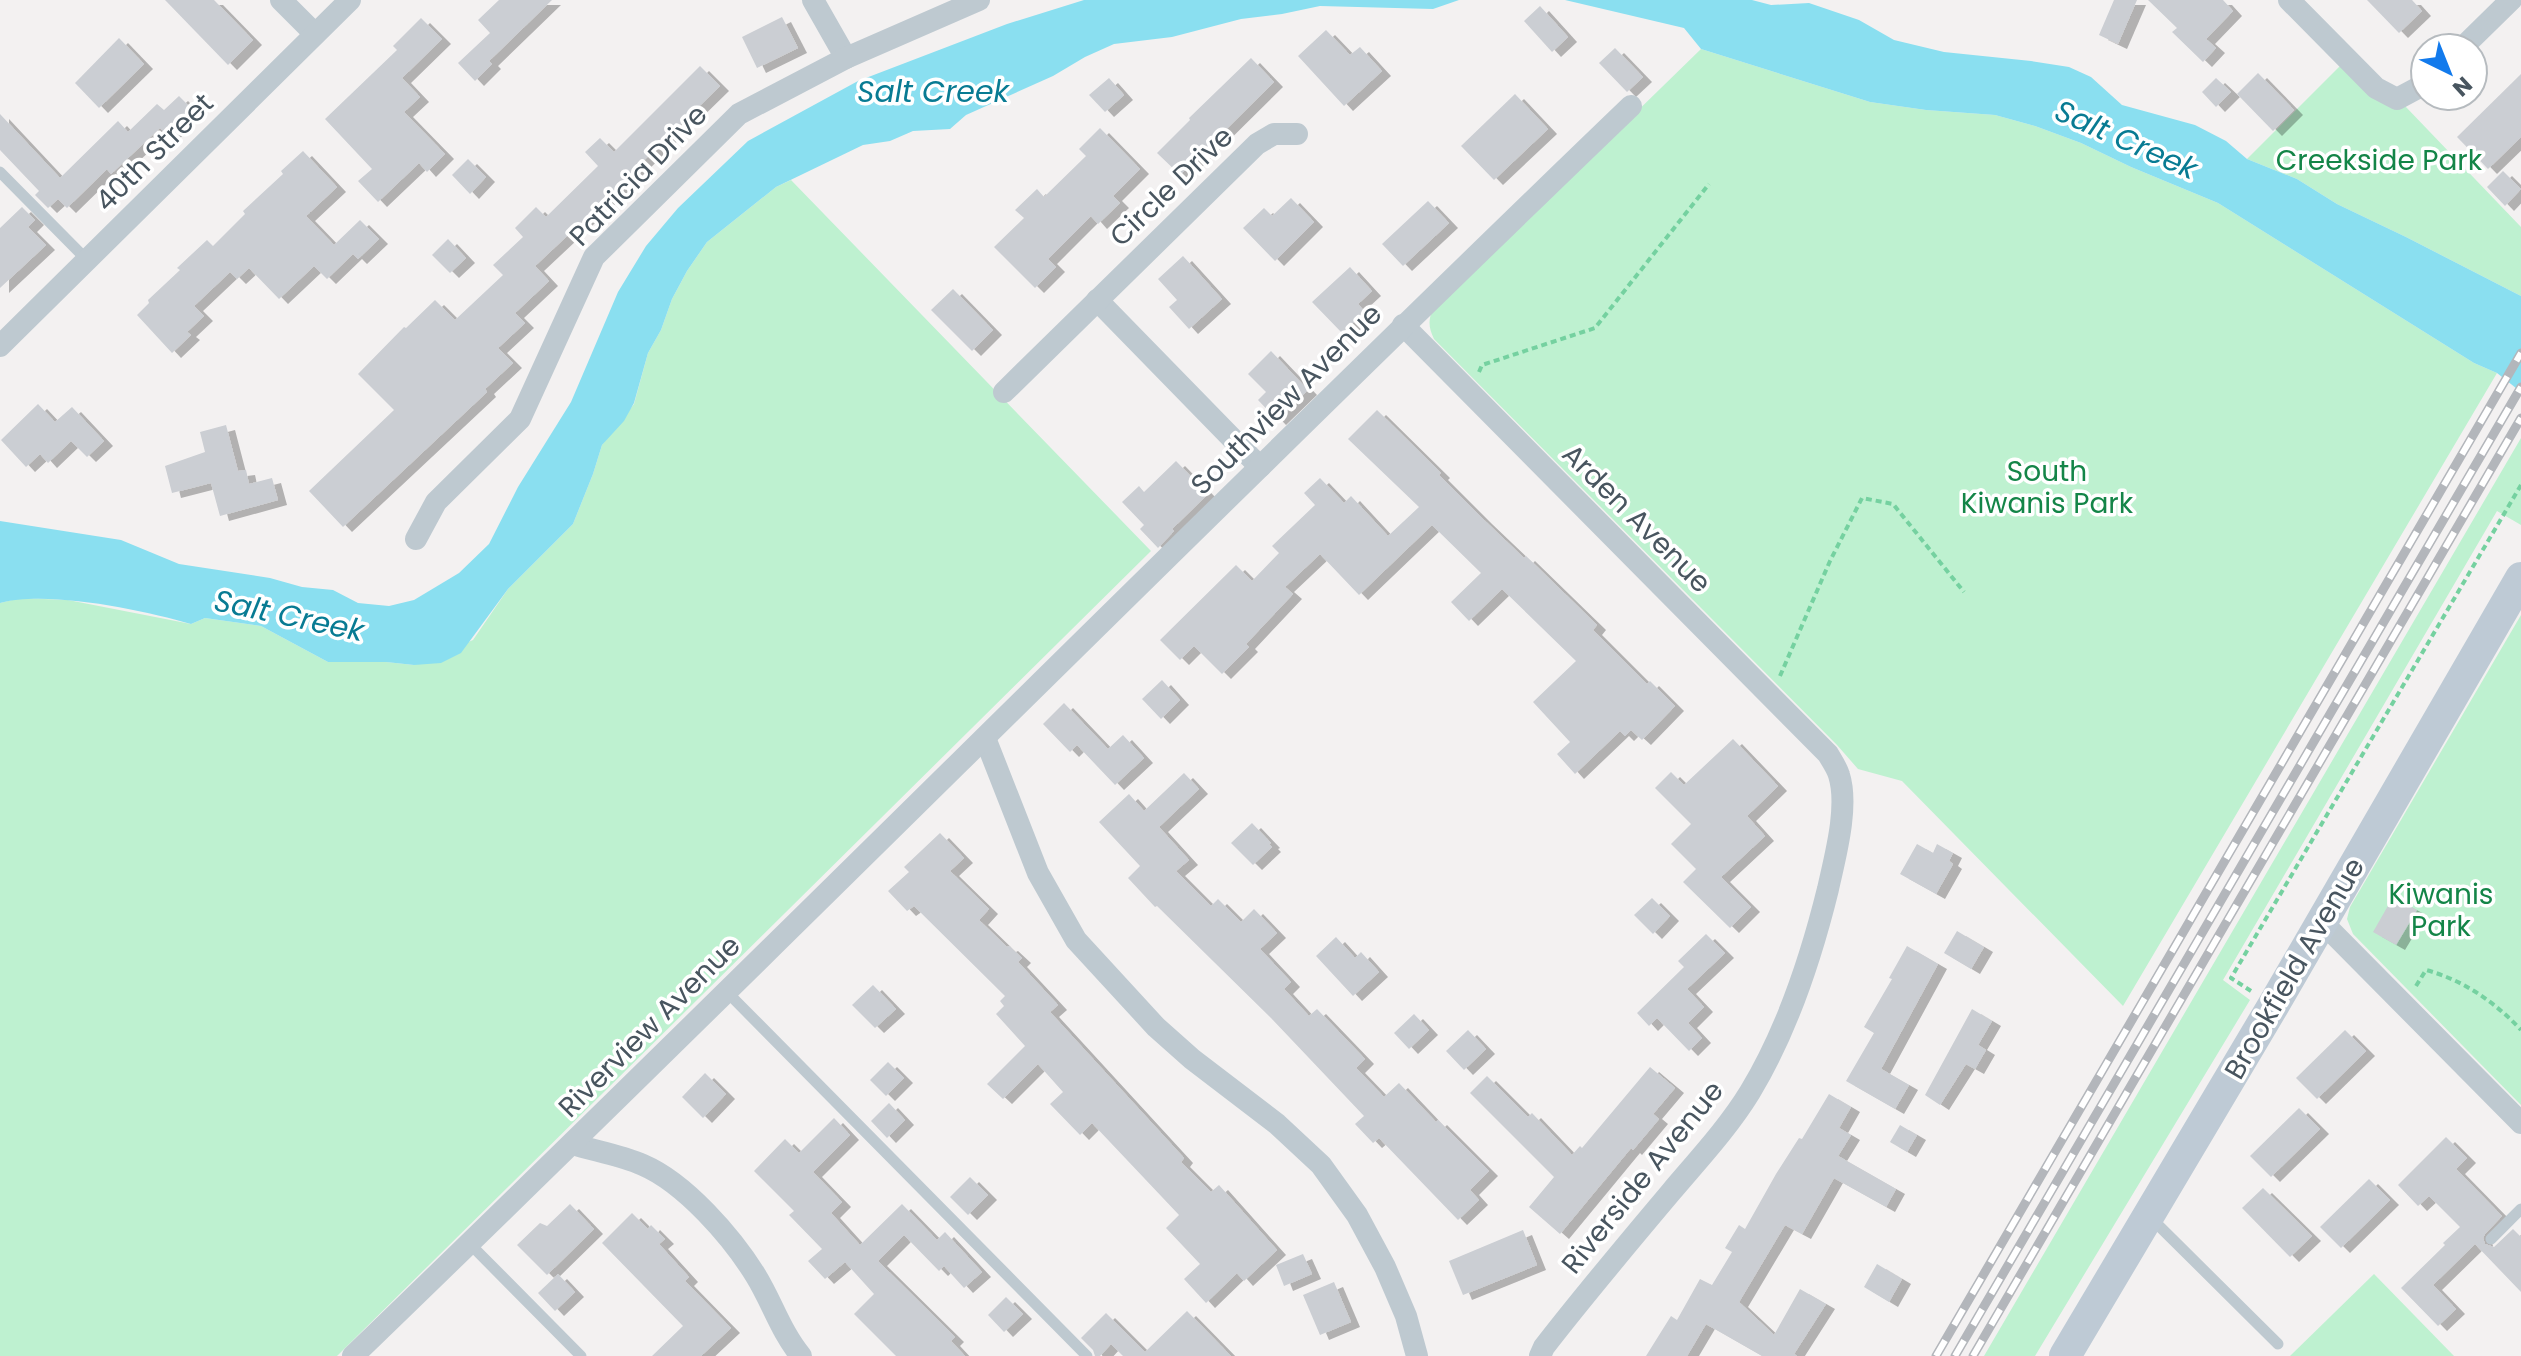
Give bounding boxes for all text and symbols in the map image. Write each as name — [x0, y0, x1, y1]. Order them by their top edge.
north arrow — [2409, 32, 2489, 112]
text: N — [2446, 69, 2479, 103]
water label: Salt Creek — [857, 70, 1011, 113]
street label: 40th Street — [87, 85, 222, 220]
water label: Salt Creek — [2048, 89, 2206, 191]
street label: Patricia Drive — [561, 96, 716, 255]
street label: Circle Drive — [1101, 117, 1242, 255]
park label: Creekside Park — [2276, 141, 2483, 180]
street label: Southview Avenue — [1182, 295, 1391, 504]
street label: Arden Avenue — [1554, 435, 1720, 601]
park label: South Kiwanis Park — [1961, 452, 2134, 523]
water label: Salt Creek — [210, 579, 369, 653]
street label: Brookfield Avenue — [2215, 850, 2374, 1086]
park label: Kiwanis Park — [2389, 875, 2493, 946]
street label: Riverview Avenue — [550, 927, 749, 1126]
street label: Riverside Avenue — [1552, 1073, 1732, 1282]

